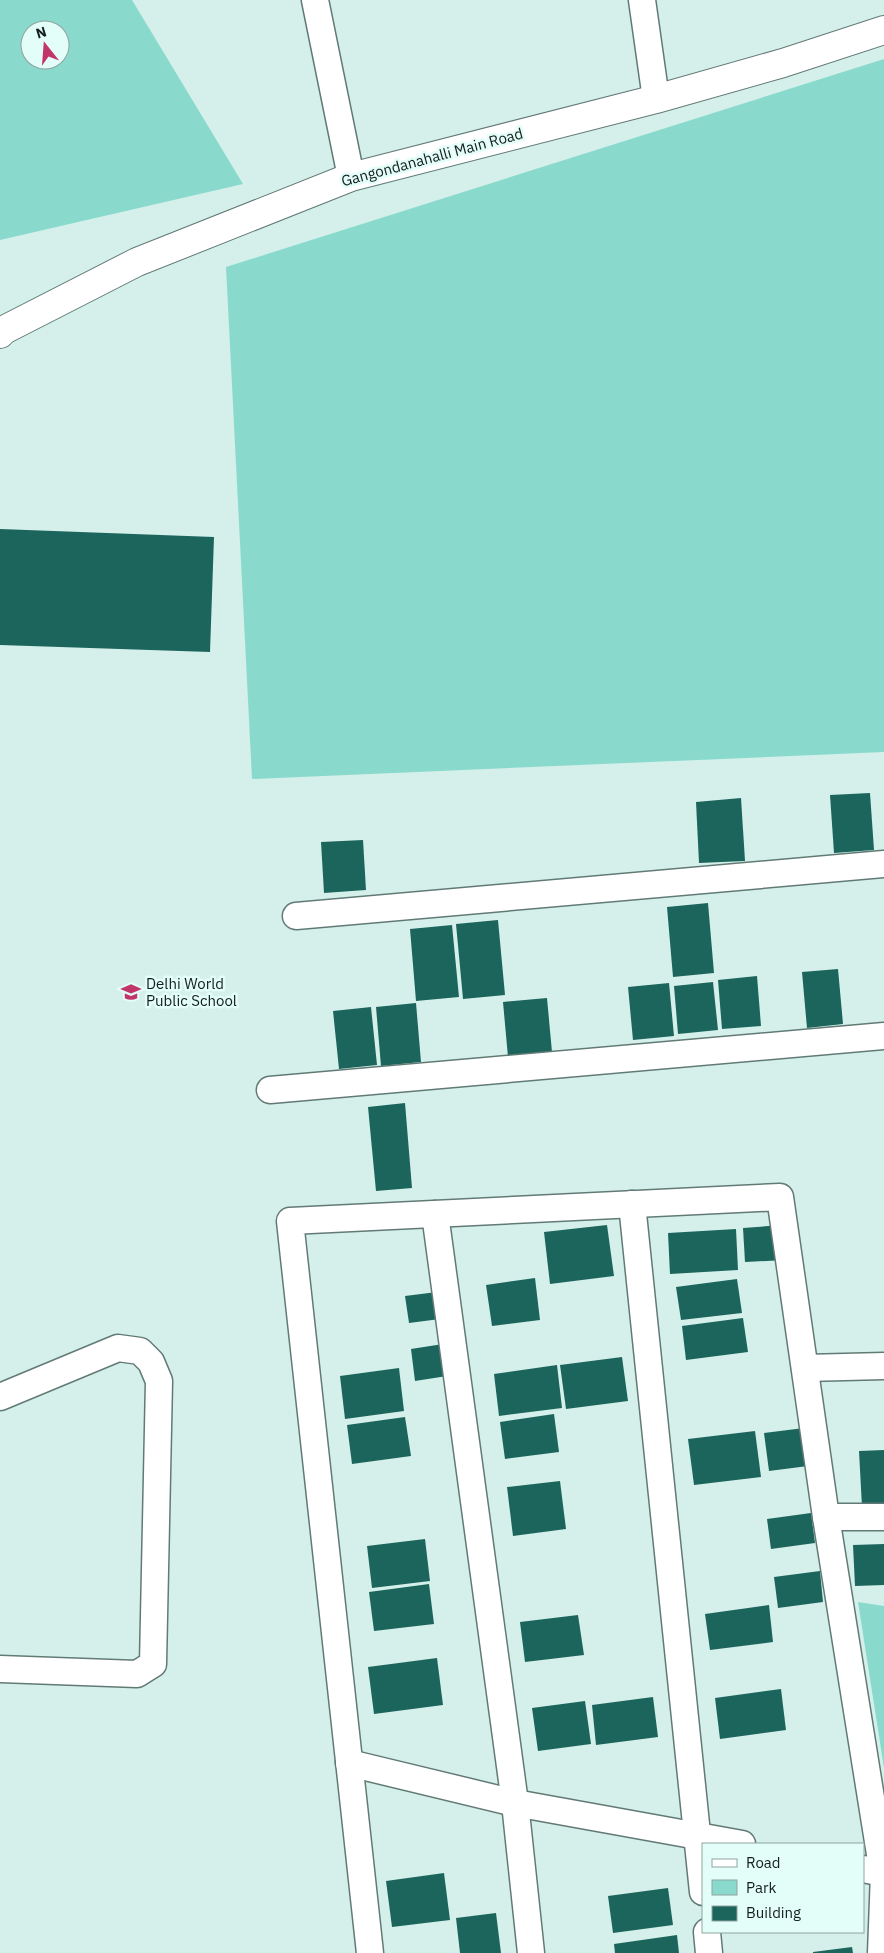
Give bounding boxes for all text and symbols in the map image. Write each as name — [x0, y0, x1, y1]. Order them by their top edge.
north arrow — [20, 20, 70, 70]
text: N — [34, 22, 49, 43]
street label: Gangondanahalli Main Road — [339, 124, 525, 190]
place label: Delhi World Public School — [146, 974, 237, 1010]
school or university icon: Delhi World Public School — [120, 981, 142, 1003]
legend — [702, 1843, 864, 1933]
text: Road — [746, 1853, 781, 1872]
text: Park — [746, 1878, 776, 1897]
text: Building — [746, 1903, 801, 1922]

